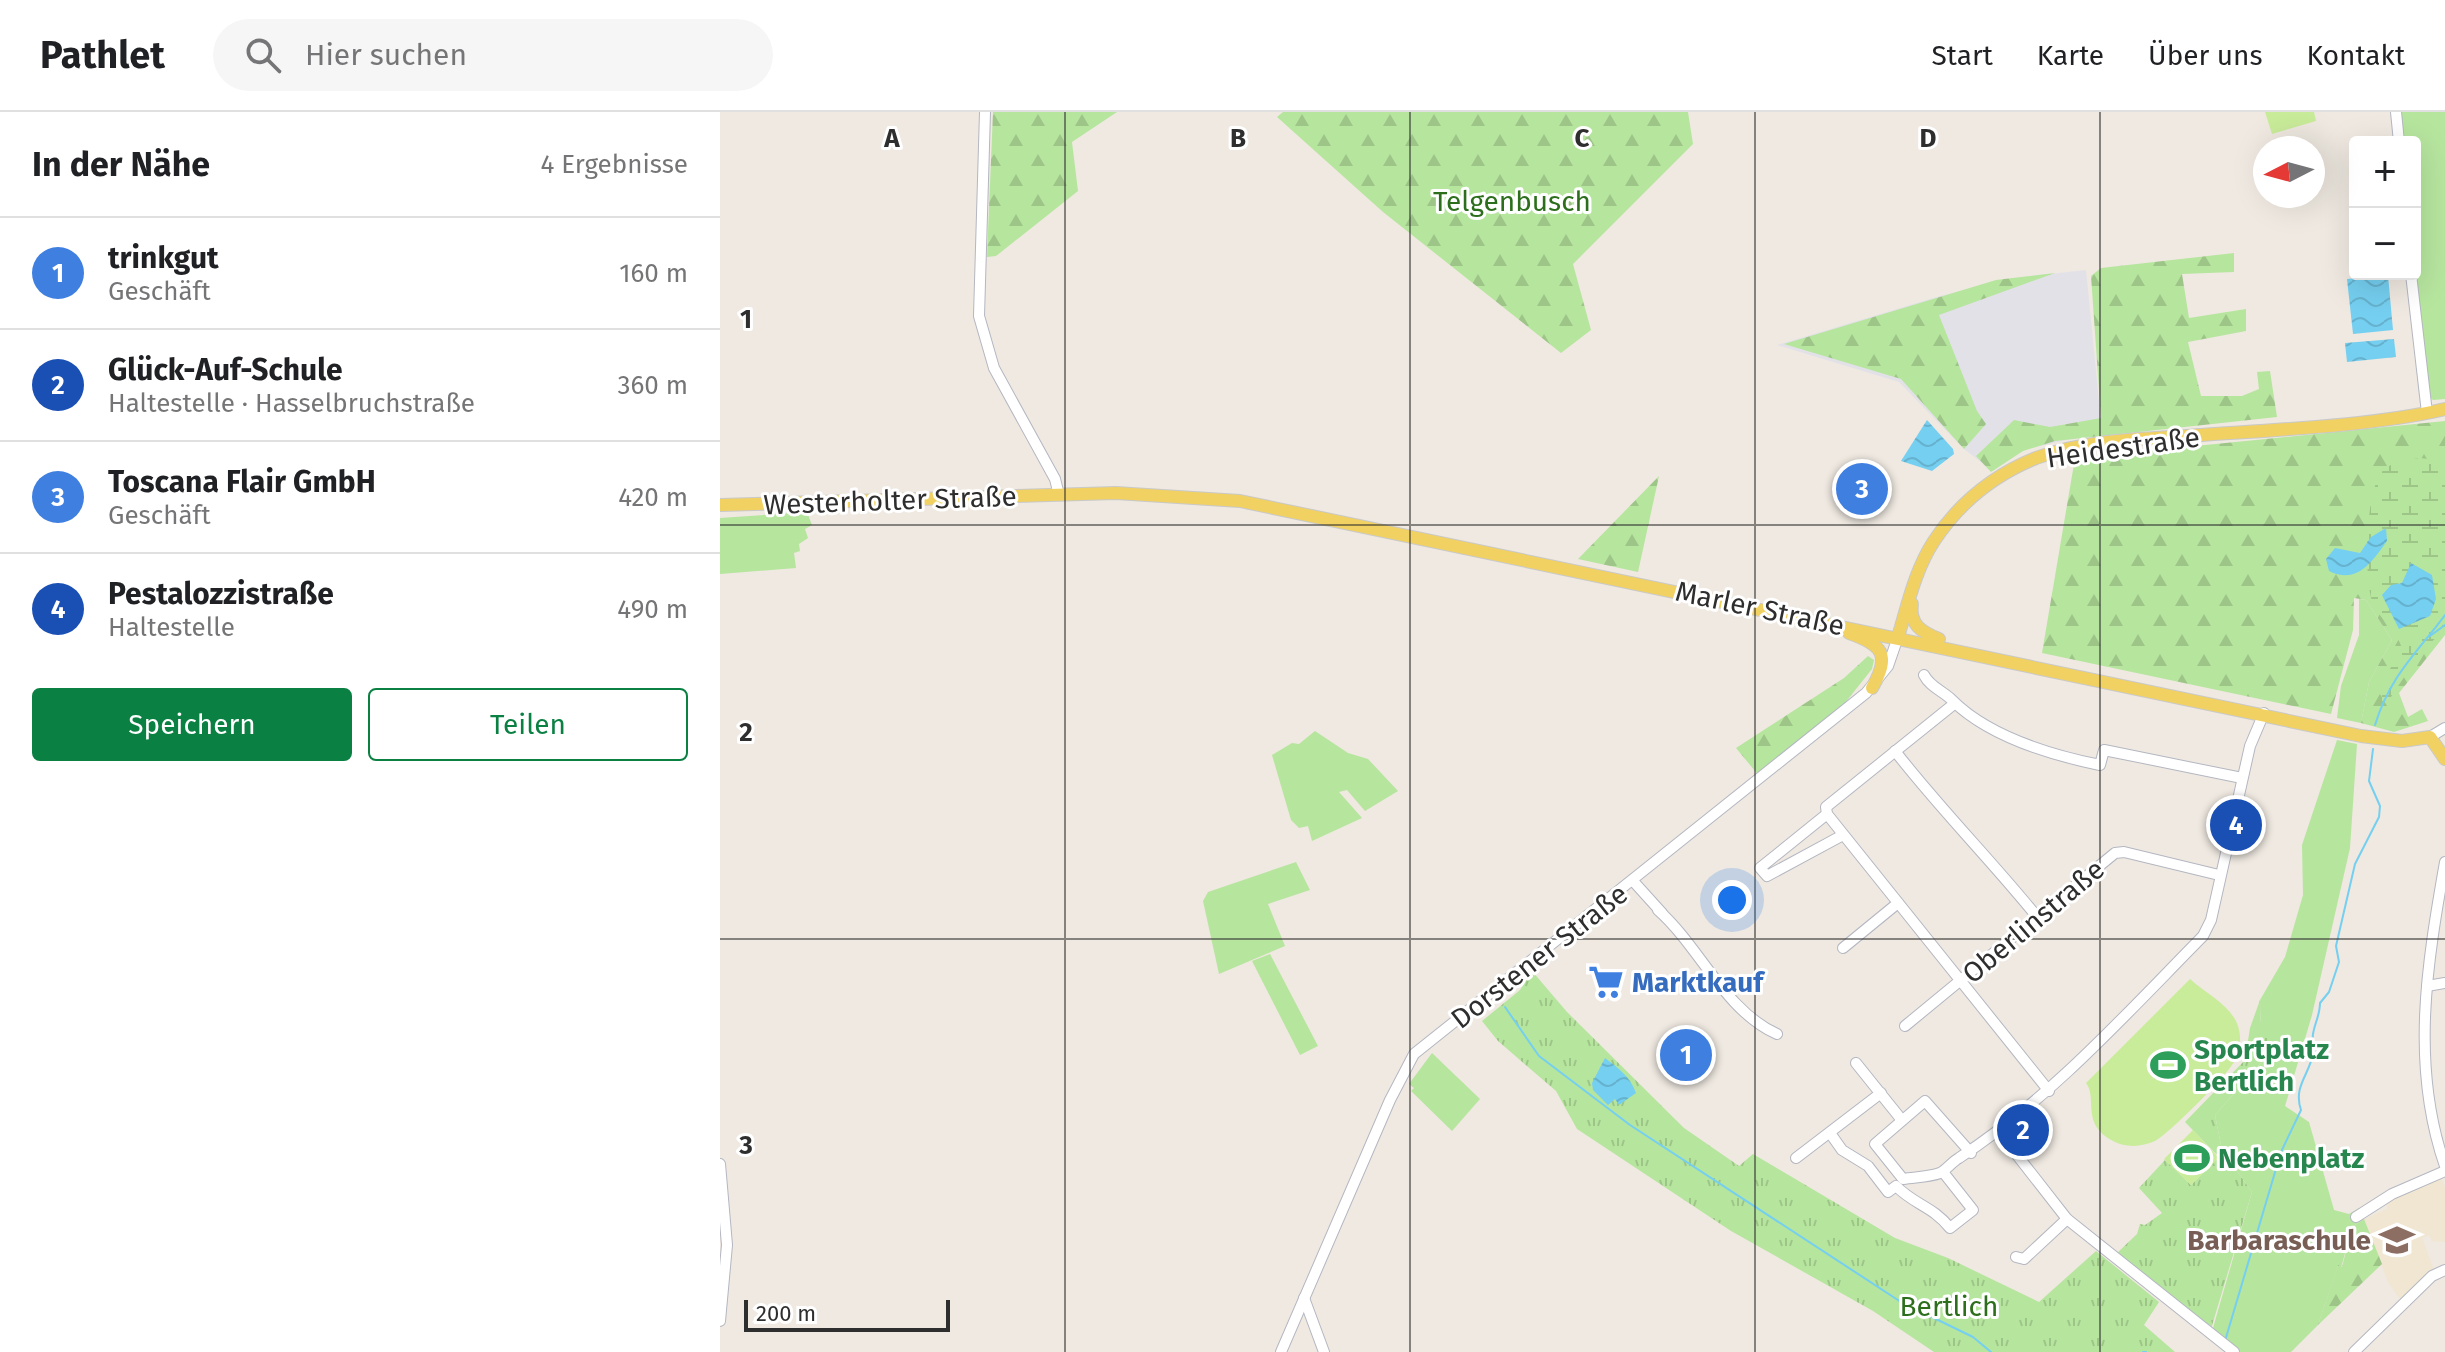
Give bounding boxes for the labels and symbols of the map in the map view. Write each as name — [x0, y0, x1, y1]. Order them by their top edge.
text: A — [883, 123, 900, 154]
text: B — [1230, 123, 1246, 154]
text: C — [1575, 123, 1590, 154]
text: D — [1920, 123, 1937, 154]
north arrow — [2253, 136, 2325, 208]
park label: Telgenbusch — [1433, 185, 1591, 218]
text: 1 — [740, 304, 752, 335]
street label: Heidestraße — [2044, 420, 2202, 475]
pin: 3 — [1836, 459, 1888, 519]
street label: Westerholter Straße — [763, 480, 1017, 521]
street label: Marler Straße — [1673, 575, 1847, 642]
text: 2 — [739, 717, 753, 748]
pin: 4 — [2210, 795, 2262, 855]
street label: Oberlinstraße — [1956, 853, 2111, 990]
street label: Dorstener Straße — [1444, 877, 1634, 1036]
your location — [1712, 880, 1752, 920]
supermarket icon: Marktkauf — [1587, 963, 1625, 1001]
place label: Marktkauf — [1632, 966, 1766, 999]
pin: 1 — [1660, 1025, 1712, 1085]
place label: Sportplatz Bertlich — [2194, 1033, 2329, 1098]
sports icon: Sportplatz Bertlich — [2149, 1046, 2187, 1084]
pin: 2 — [1997, 1100, 2049, 1160]
text: 3 — [738, 1130, 753, 1161]
sports icon: Nebenplatz — [2173, 1139, 2211, 1177]
place label: Nebenplatz — [2218, 1142, 2364, 1175]
school or university icon: Barbaraschule — [2378, 1221, 2416, 1259]
place label: Barbaraschule — [2187, 1224, 2371, 1257]
park label: Bertlich — [1900, 1290, 1998, 1323]
scale bar — [744, 1296, 950, 1332]

